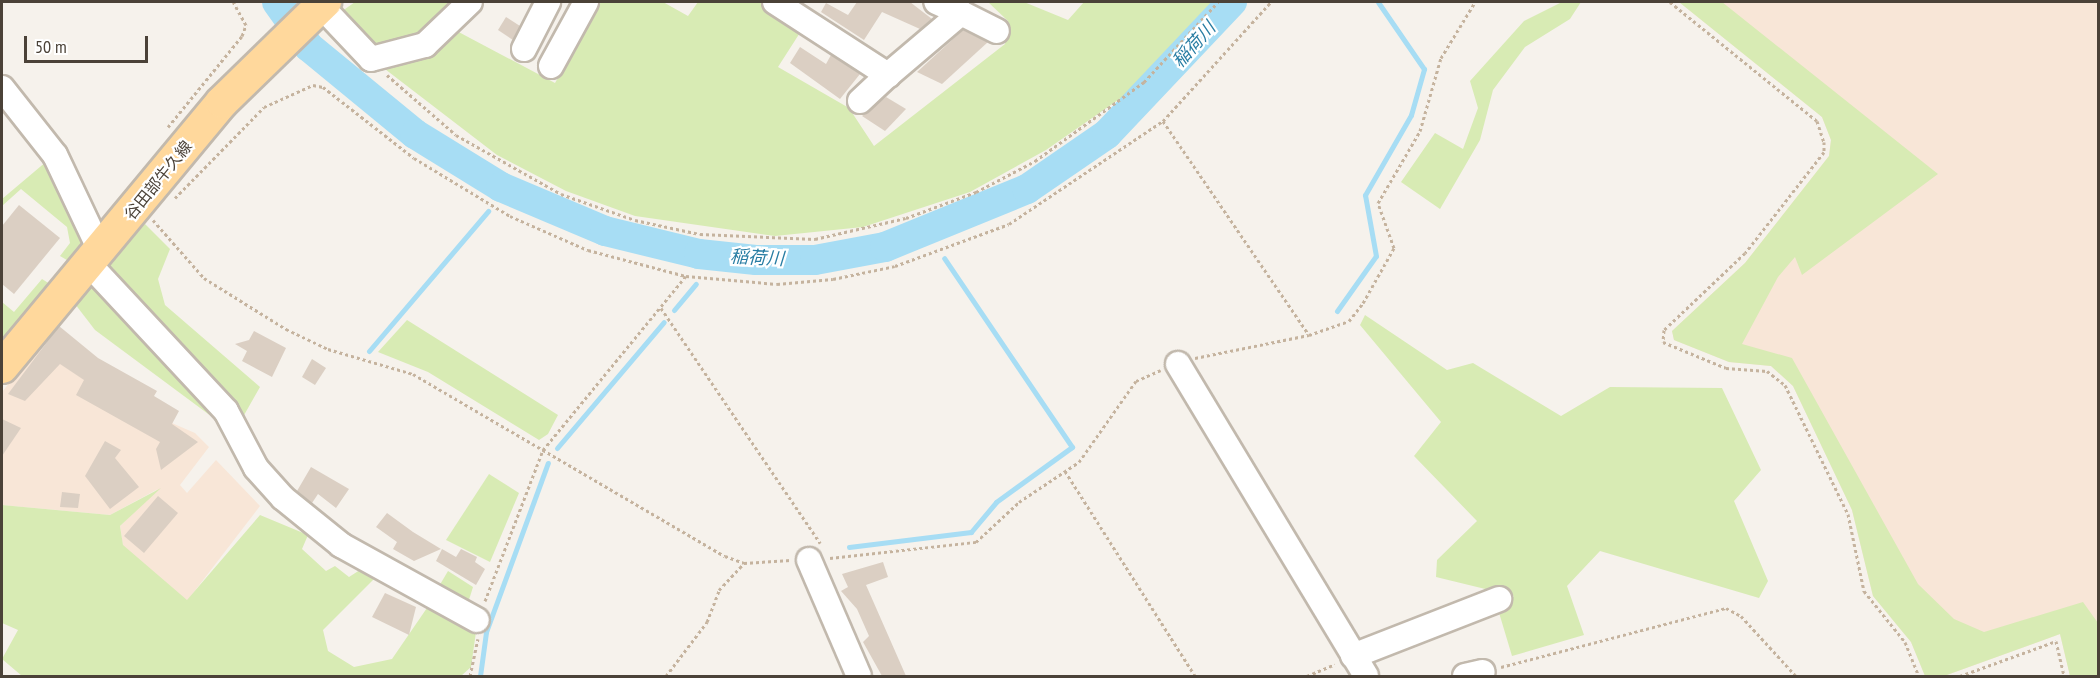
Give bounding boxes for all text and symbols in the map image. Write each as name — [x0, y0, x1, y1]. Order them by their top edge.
water label: 稲荷川 — [1168, 18, 1220, 72]
scale bar — [27, 24, 152, 62]
text: 50 m — [35, 35, 67, 58]
street label: 谷田部牛久線 — [120, 137, 196, 223]
water label: 稲荷川 — [729, 246, 785, 270]

